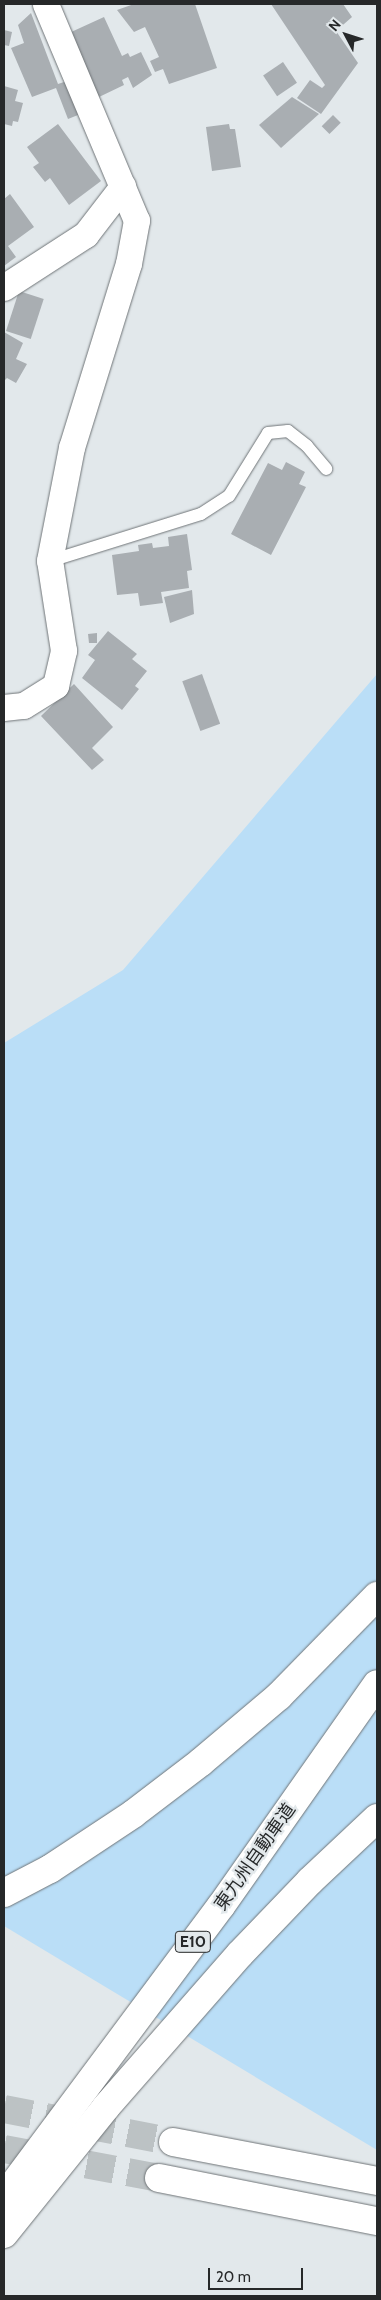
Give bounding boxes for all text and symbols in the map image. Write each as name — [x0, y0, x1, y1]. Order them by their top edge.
north arrow — [321, 10, 371, 60]
text: N — [324, 16, 345, 35]
street label: 東九州自動車道 — [210, 1799, 300, 1915]
road number: E10 — [174, 1928, 212, 1955]
scale bar — [211, 2258, 306, 2290]
text: 20 m — [216, 2268, 251, 2286]

